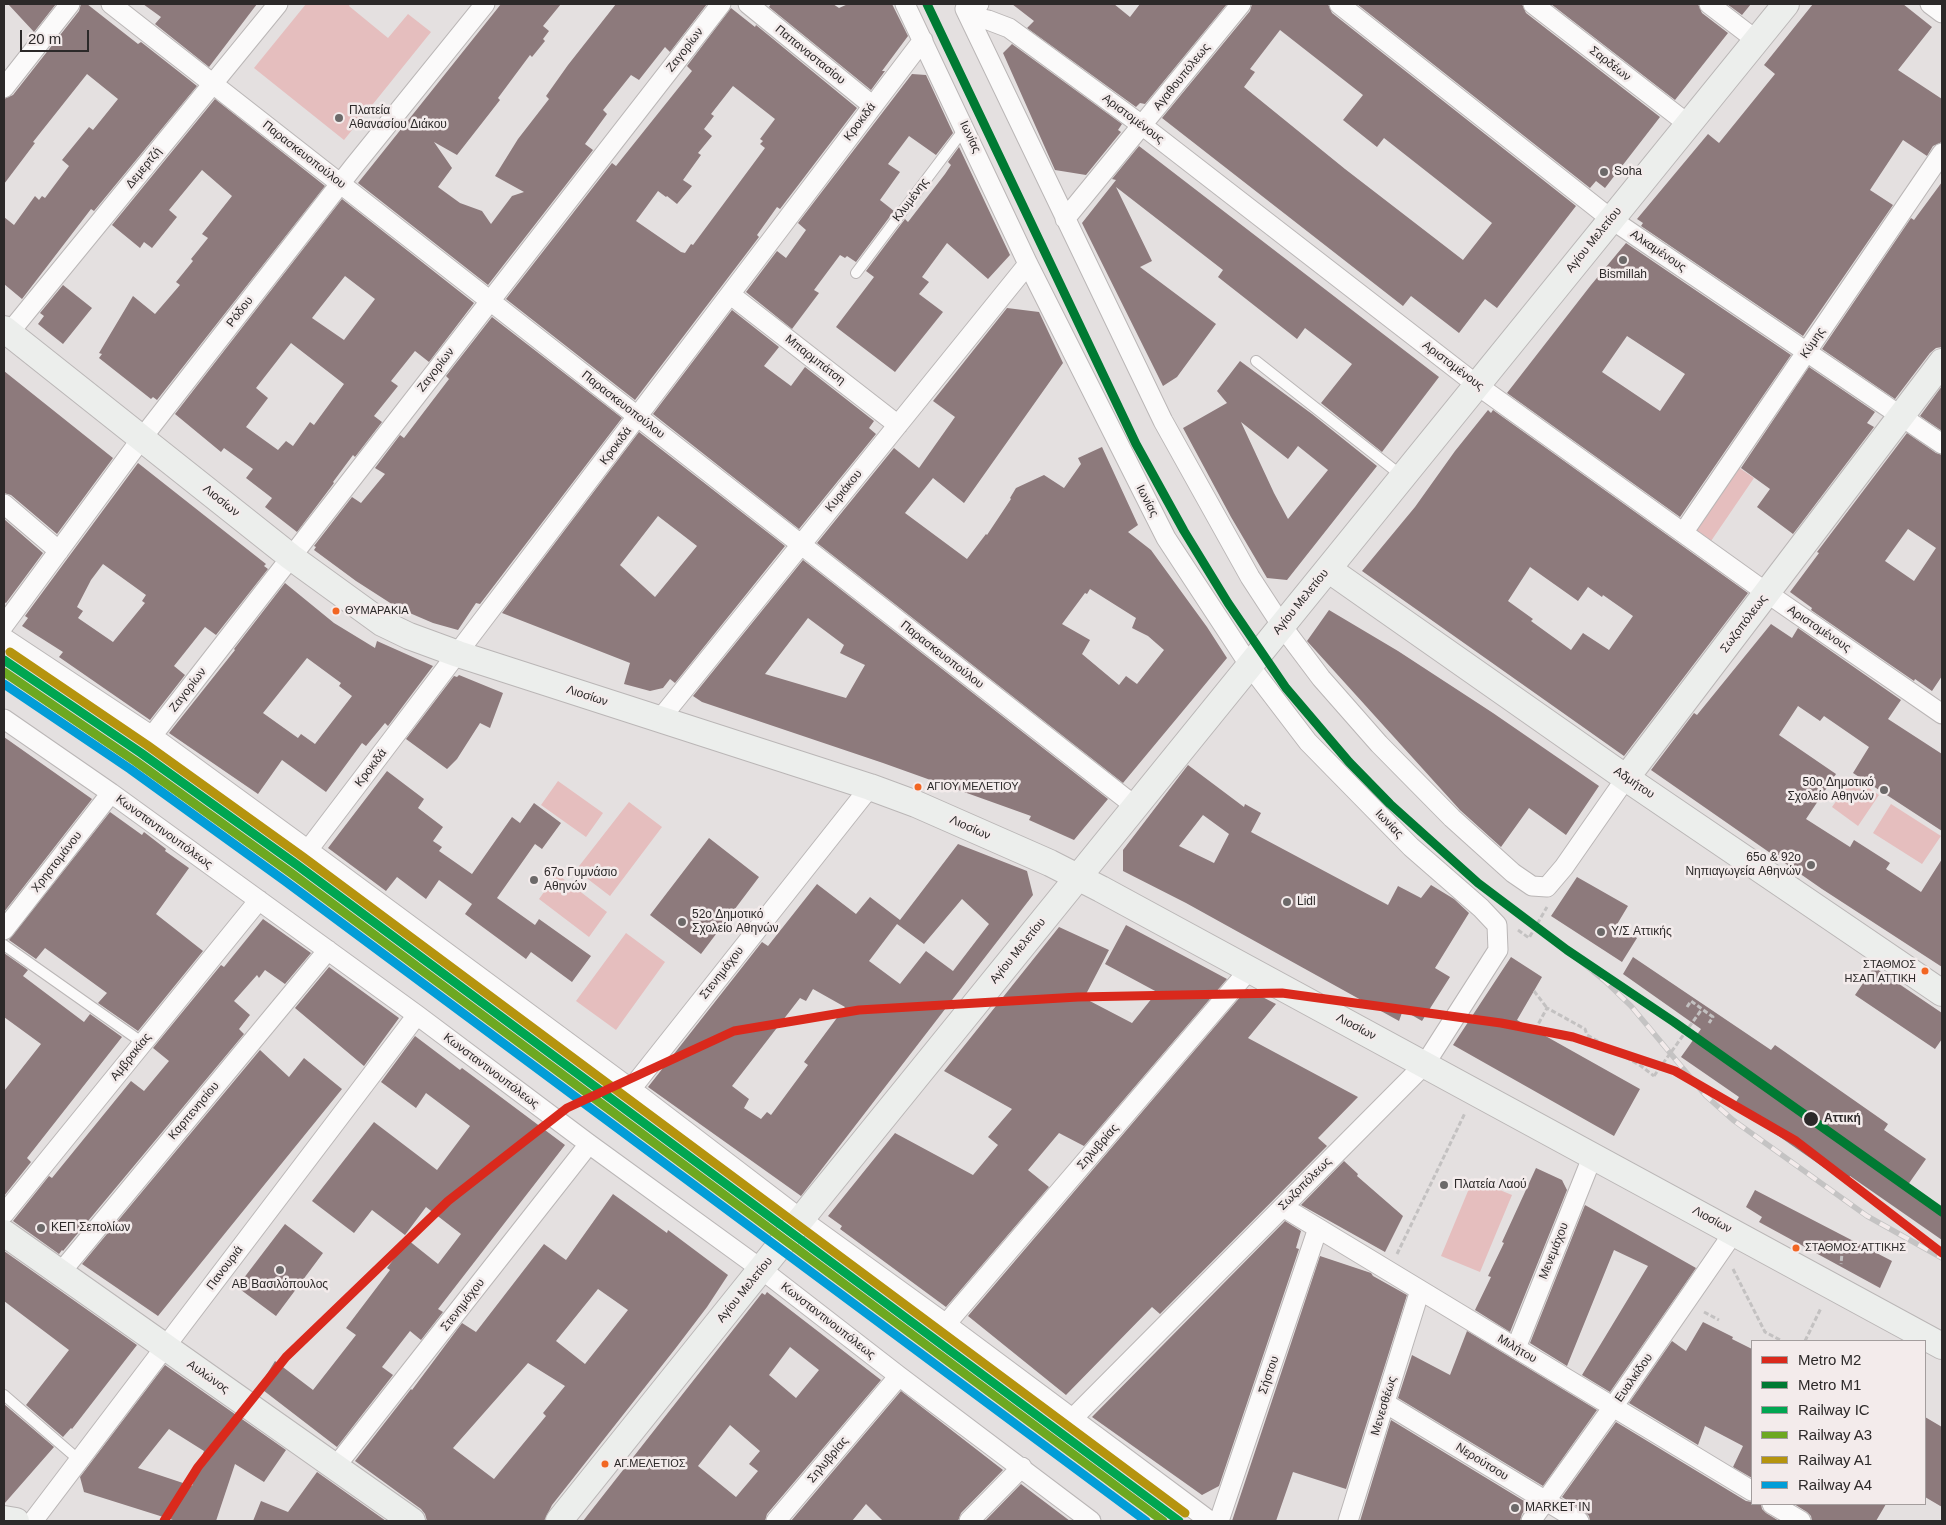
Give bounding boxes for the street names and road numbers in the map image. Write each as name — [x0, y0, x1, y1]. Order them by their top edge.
street label: Παπαναστασίου — [772, 22, 848, 88]
street label: Ζαγορίων — [663, 25, 707, 75]
street label: Αγαθουπόλεως — [1151, 41, 1213, 113]
street label: Σαρδέων — [1586, 43, 1634, 85]
street label: Αριστομένους — [1099, 91, 1167, 147]
street label: Κροκιδά — [841, 100, 879, 144]
street label: Παρασκευοπούλου — [260, 118, 348, 192]
street label: Ιωνίας — [956, 119, 984, 155]
street label: Δεμερτζή — [123, 145, 165, 191]
street label: Κλυμένης — [890, 175, 932, 225]
street label: Αγίου Μελετίου — [1563, 204, 1625, 276]
street label: Αλκαμένους — [1627, 227, 1689, 275]
street label: Ρόδου — [224, 294, 256, 330]
street label: Κύμης — [1798, 325, 1828, 361]
street label: Μπαρμπάτση — [782, 332, 848, 388]
street label: Αριστομένους — [1419, 338, 1487, 394]
street label: Ζαγορίων — [414, 345, 458, 395]
street label: Παρασκευοπούλου — [579, 368, 667, 442]
street label: Κροκιδά — [597, 424, 635, 468]
street label: Κυριάκου — [823, 467, 865, 515]
street label: Λιοσίων — [200, 482, 242, 520]
street label: Ιωνίας — [1133, 483, 1161, 519]
street label: Αγίου Μελετίου — [1270, 566, 1332, 638]
street label: Σωζοπόλεως — [1717, 592, 1771, 656]
street label: Αριστομένους — [1785, 603, 1853, 655]
street label: Παρασκευοπούλου — [898, 618, 986, 692]
street label: Ζαγορίων — [166, 665, 210, 715]
street label: Λιοσίων — [564, 683, 610, 709]
street label: Κροκιδά — [352, 746, 390, 790]
street label: Αδμήτου — [1611, 764, 1657, 802]
street label: Κωνσταντινουπόλεως — [113, 792, 215, 872]
street label: Ιωνίας — [1372, 807, 1406, 841]
street label: Λιοσίων — [948, 813, 992, 843]
street label: Χρηστομάνου — [29, 829, 85, 895]
street label: Αγίου Μελετίου — [987, 915, 1049, 987]
street label: Στενημάχου — [697, 944, 747, 1002]
street label: Λιοσίων — [1334, 1011, 1378, 1043]
street label: Αμβρακίας — [107, 1030, 155, 1084]
street label: Κωνσταντινουπόλεως — [440, 1030, 542, 1112]
street label: Καρπενησίου — [166, 1079, 222, 1143]
street label: Σηλυβρίας — [1074, 1121, 1122, 1173]
street label: Σωζοπόλεως — [1276, 1155, 1334, 1213]
street label: Λιοσίων — [1690, 1203, 1734, 1237]
street label: Μενεμάχου — [1536, 1221, 1572, 1281]
street label: Πανουριά — [204, 1243, 246, 1293]
street label: Αγίου Μελετίου — [714, 1254, 776, 1326]
street label: Στενημάχου — [438, 1276, 488, 1334]
street label: Κωνσταντινουπόλεως — [778, 1280, 878, 1362]
street label: Μιλήτου — [1495, 1332, 1539, 1366]
street label: Ευαλκίδου — [1612, 1351, 1656, 1405]
street label: Σήστου — [1256, 1354, 1282, 1396]
street label: Αυλώνος — [184, 1357, 232, 1397]
street label: Μενεσθέως — [1368, 1375, 1400, 1437]
street label: Σηλυβρίας — [805, 1434, 851, 1486]
street label: Νερούτσου — [1453, 1440, 1511, 1484]

